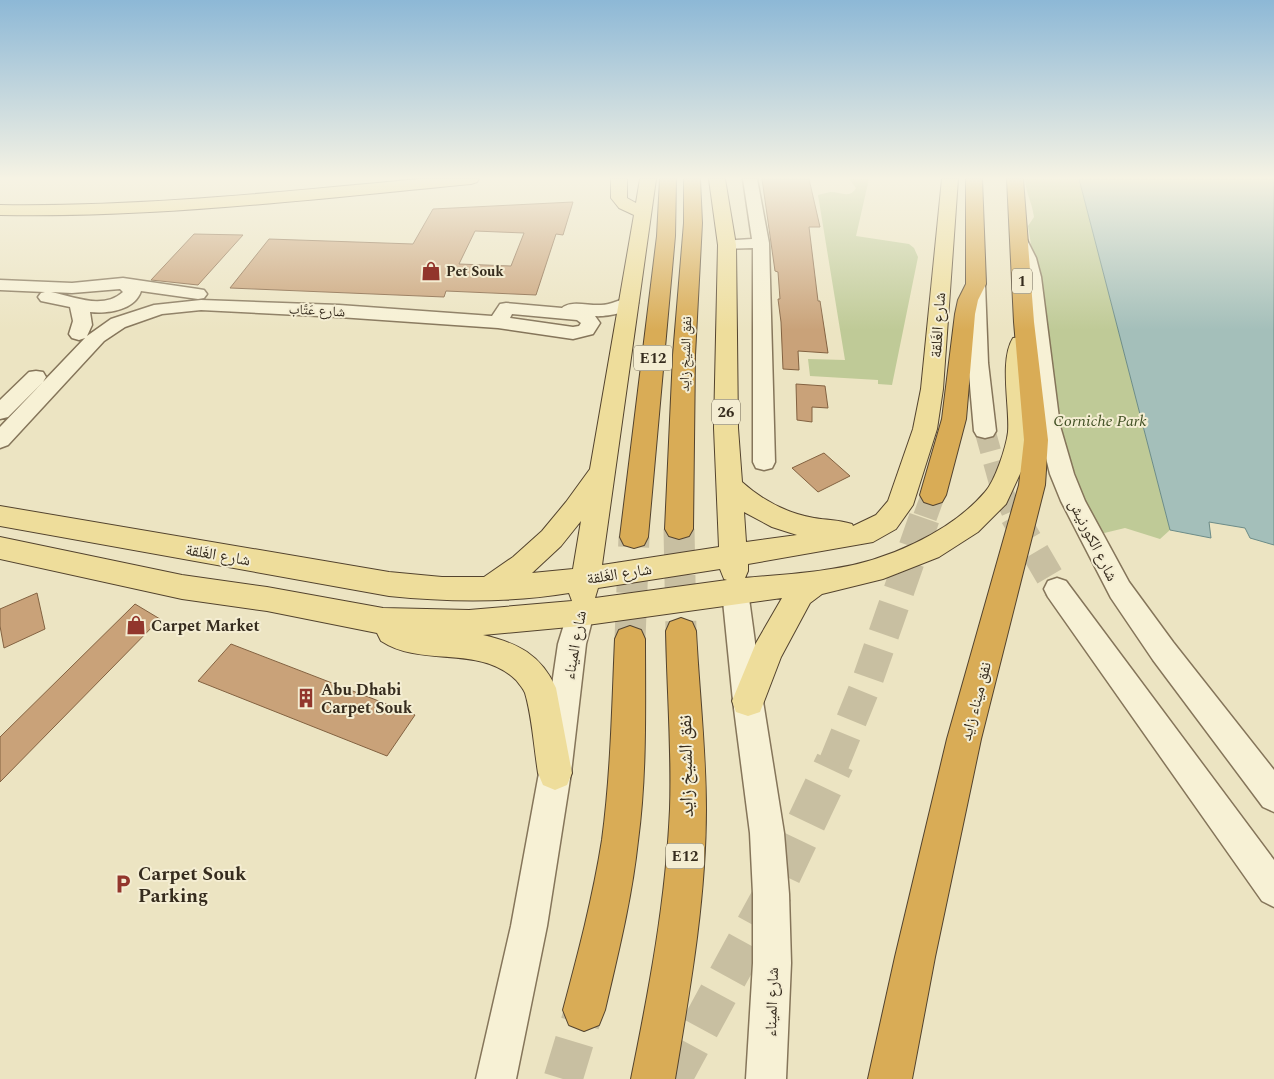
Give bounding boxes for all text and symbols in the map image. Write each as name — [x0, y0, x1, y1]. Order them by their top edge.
shop icon: Pet Souk — [420, 260, 442, 282]
place label: Pet Souk — [446, 261, 504, 282]
road number: 1 — [1012, 268, 1032, 294]
street label: شارع الغَلقة — [924, 292, 952, 359]
street label: شارع عَتَّاب — [288, 299, 346, 322]
street label: نفق الشيخ زايد — [674, 316, 697, 392]
road number: E12 — [634, 346, 672, 370]
road number: 26 — [712, 400, 740, 424]
park label: Corniche Park — [1053, 409, 1147, 433]
street label: شارع الكورنيش — [1062, 495, 1124, 586]
street label: شارع الغَلقة — [183, 537, 252, 572]
street label: شارع الغَلقة — [585, 557, 653, 591]
street label: شارع الميناء — [557, 609, 593, 682]
shop icon: Carpet Market — [125, 614, 147, 636]
place label: Carpet Market — [151, 614, 260, 638]
street label: نفق ميناء زايد — [954, 659, 998, 743]
place label: Abu Dhabi Carpet Souk — [321, 678, 413, 720]
building icon: Abu Dhabi Carpet Souk — [295, 687, 317, 709]
street label: نفق الشيخ زايد — [671, 715, 702, 817]
road number: E12 — [666, 844, 704, 868]
place label: Carpet Souk Parking — [138, 860, 247, 911]
parking icon: Carpet Souk Parking — [112, 873, 134, 895]
street label: شارع الميناء — [759, 967, 785, 1037]

